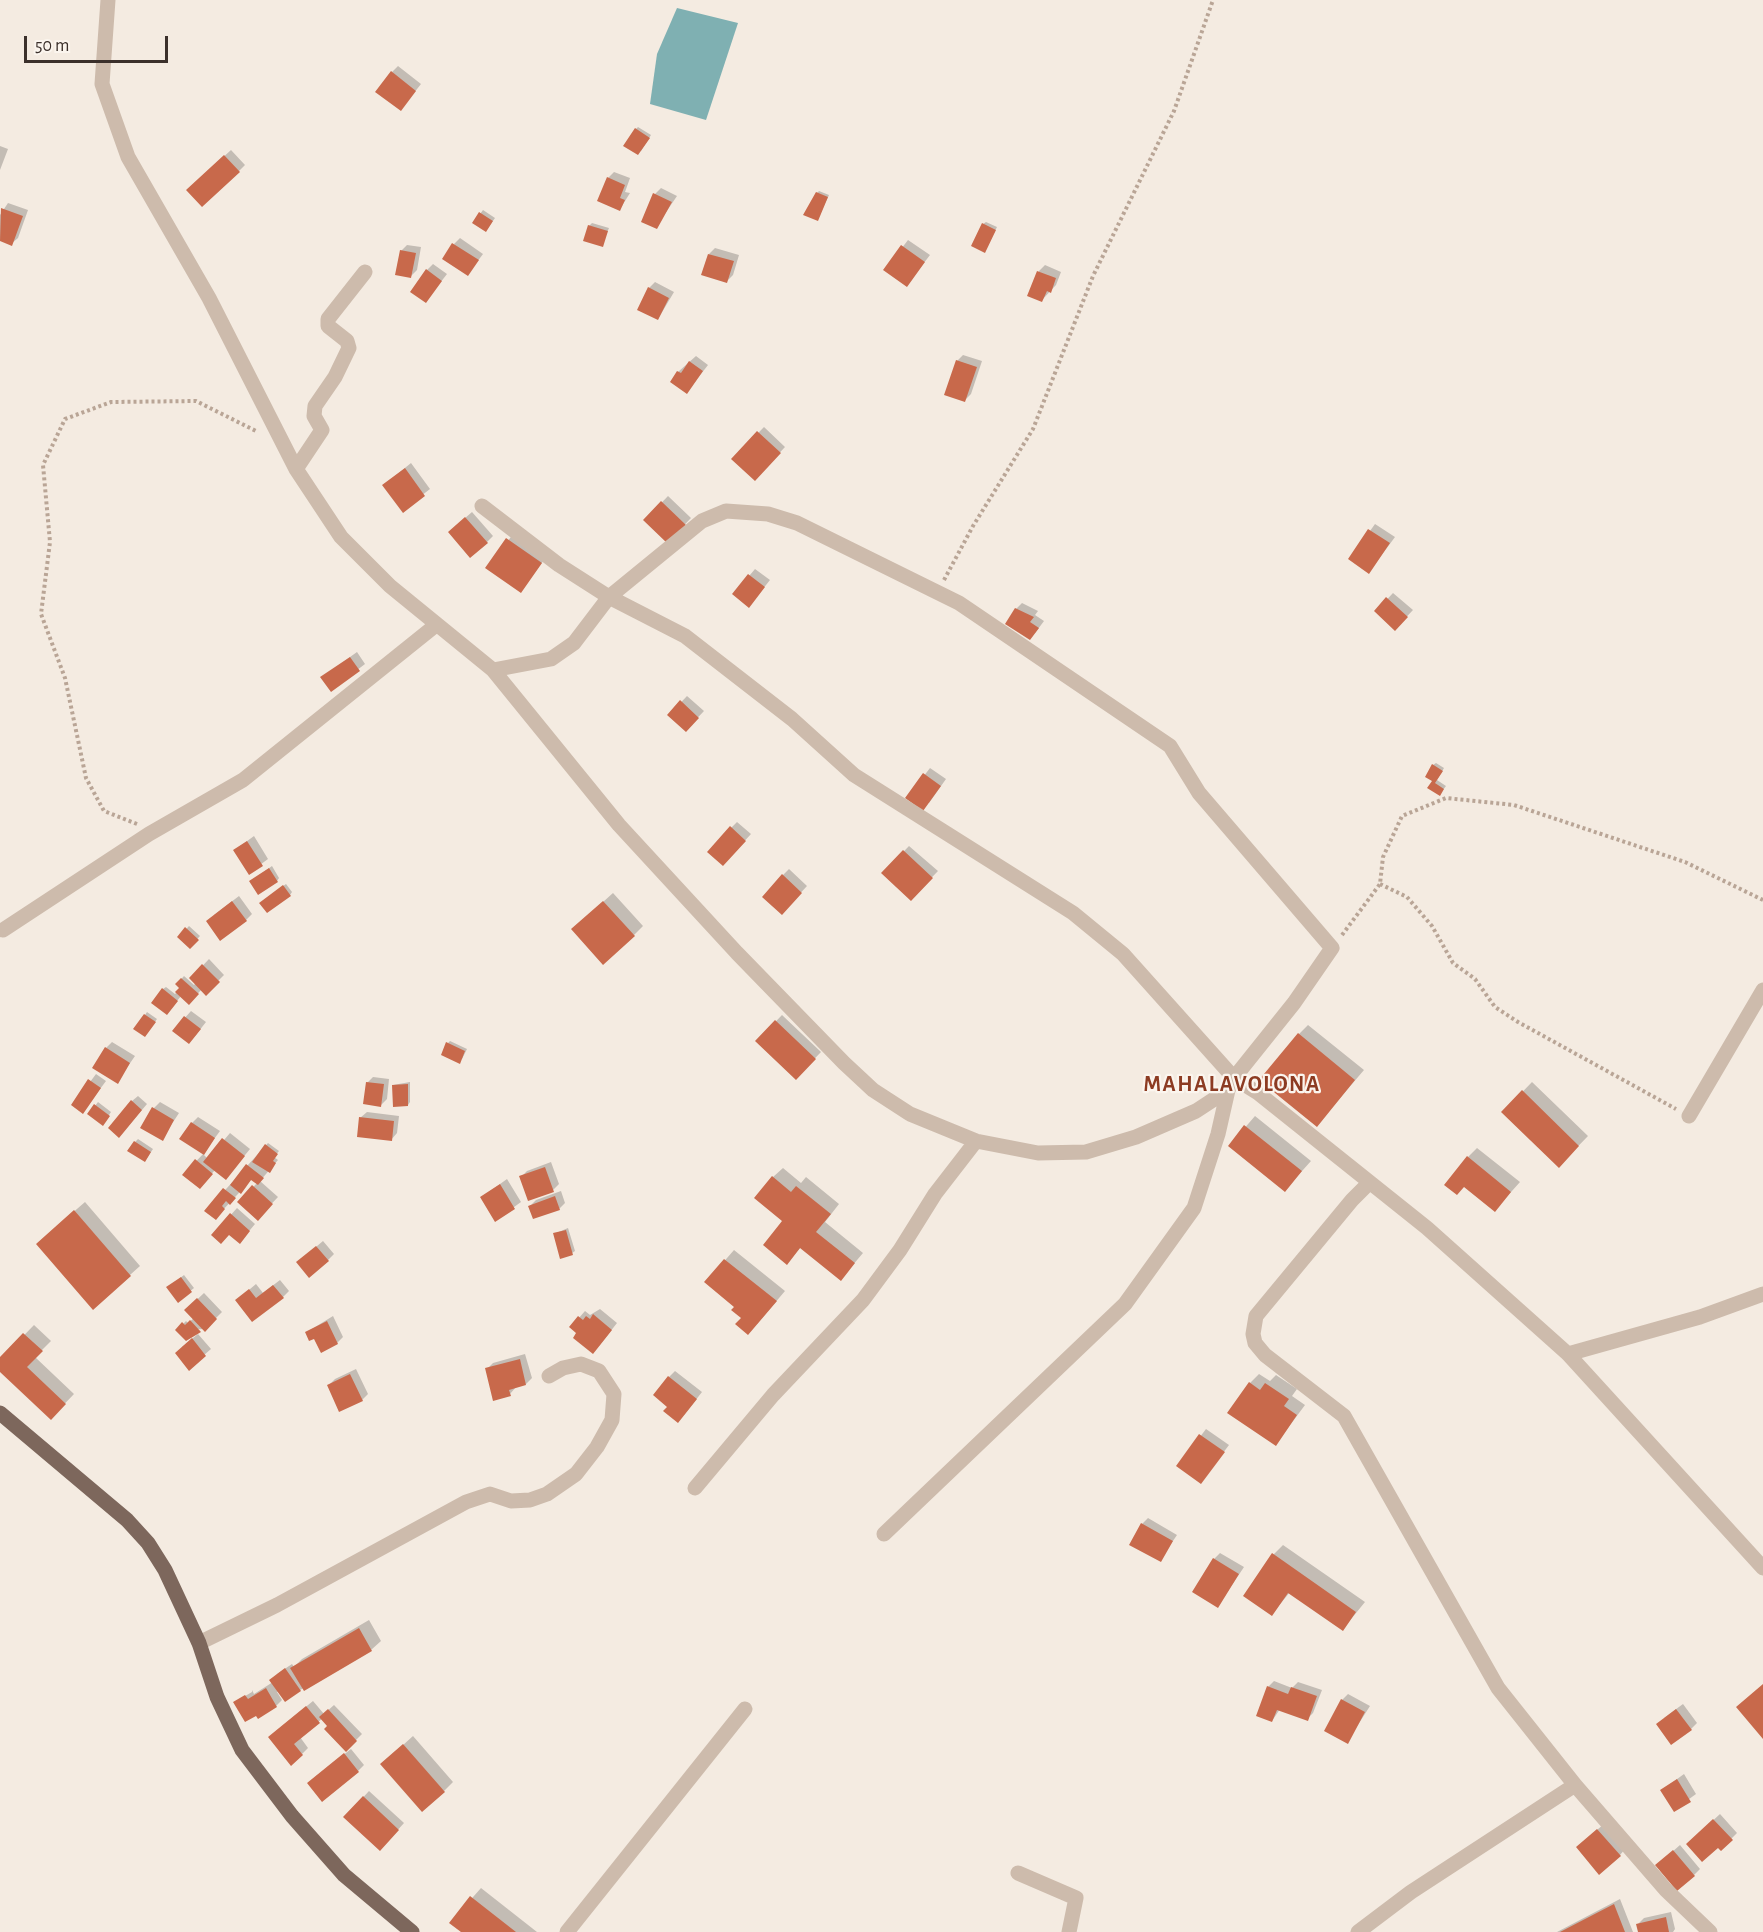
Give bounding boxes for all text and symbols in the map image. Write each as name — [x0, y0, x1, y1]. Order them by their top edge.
scale bar — [27, 24, 171, 62]
text: 50 m — [35, 37, 69, 55]
district label: MAHALAVOLONA — [1143, 1071, 1321, 1097]

